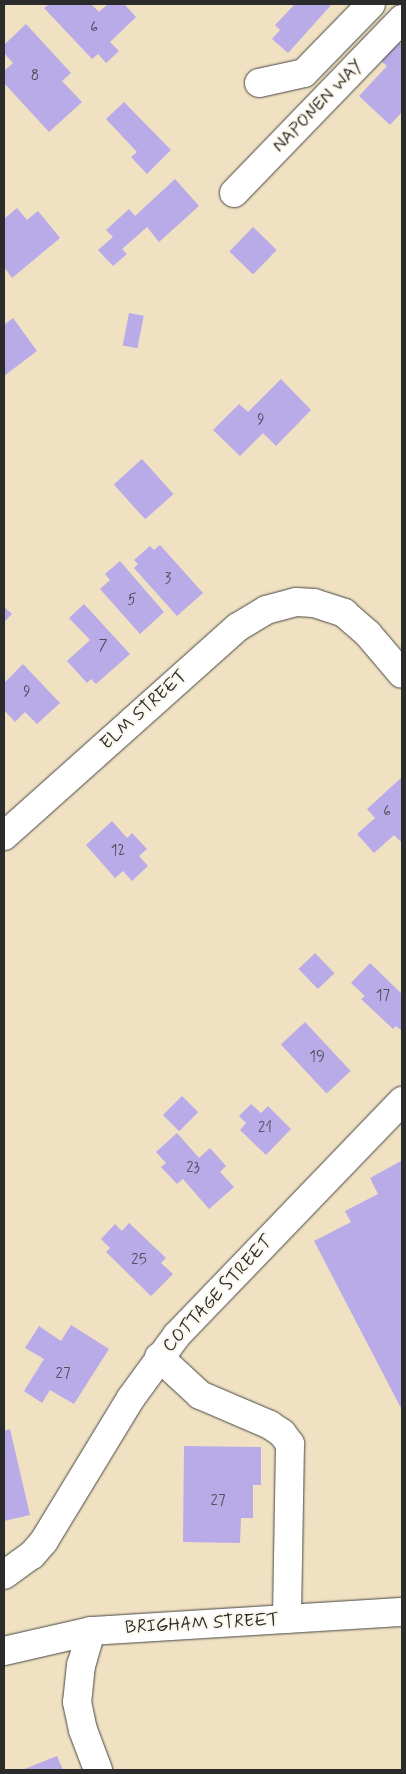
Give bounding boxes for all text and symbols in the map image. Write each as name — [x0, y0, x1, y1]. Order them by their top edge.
house number: 6 — [90, 20, 98, 38]
street label: NAPONEN WAY — [268, 55, 368, 157]
house number: 8 — [31, 68, 39, 86]
house number: 9 — [257, 412, 265, 430]
house number: 3 — [165, 571, 171, 589]
house number: 5 — [128, 592, 136, 610]
house number: 7 — [98, 638, 108, 656]
street label: ELM STREET — [95, 665, 193, 755]
house number: 9 — [23, 684, 31, 702]
house number: 6 — [383, 804, 391, 822]
house number: 12 — [111, 843, 125, 861]
house number: 17 — [376, 988, 390, 1006]
house number: 19 — [309, 1049, 325, 1067]
house number: 21 — [258, 1120, 272, 1138]
house number: 23 — [186, 1160, 200, 1178]
street label: COTTAGE STREET — [158, 1231, 278, 1357]
house number: 25 — [131, 1252, 147, 1270]
house number: 27 — [56, 1366, 70, 1384]
house number: 27 — [211, 1493, 225, 1511]
street label: BRIGHAM STREET — [124, 1609, 280, 1639]

